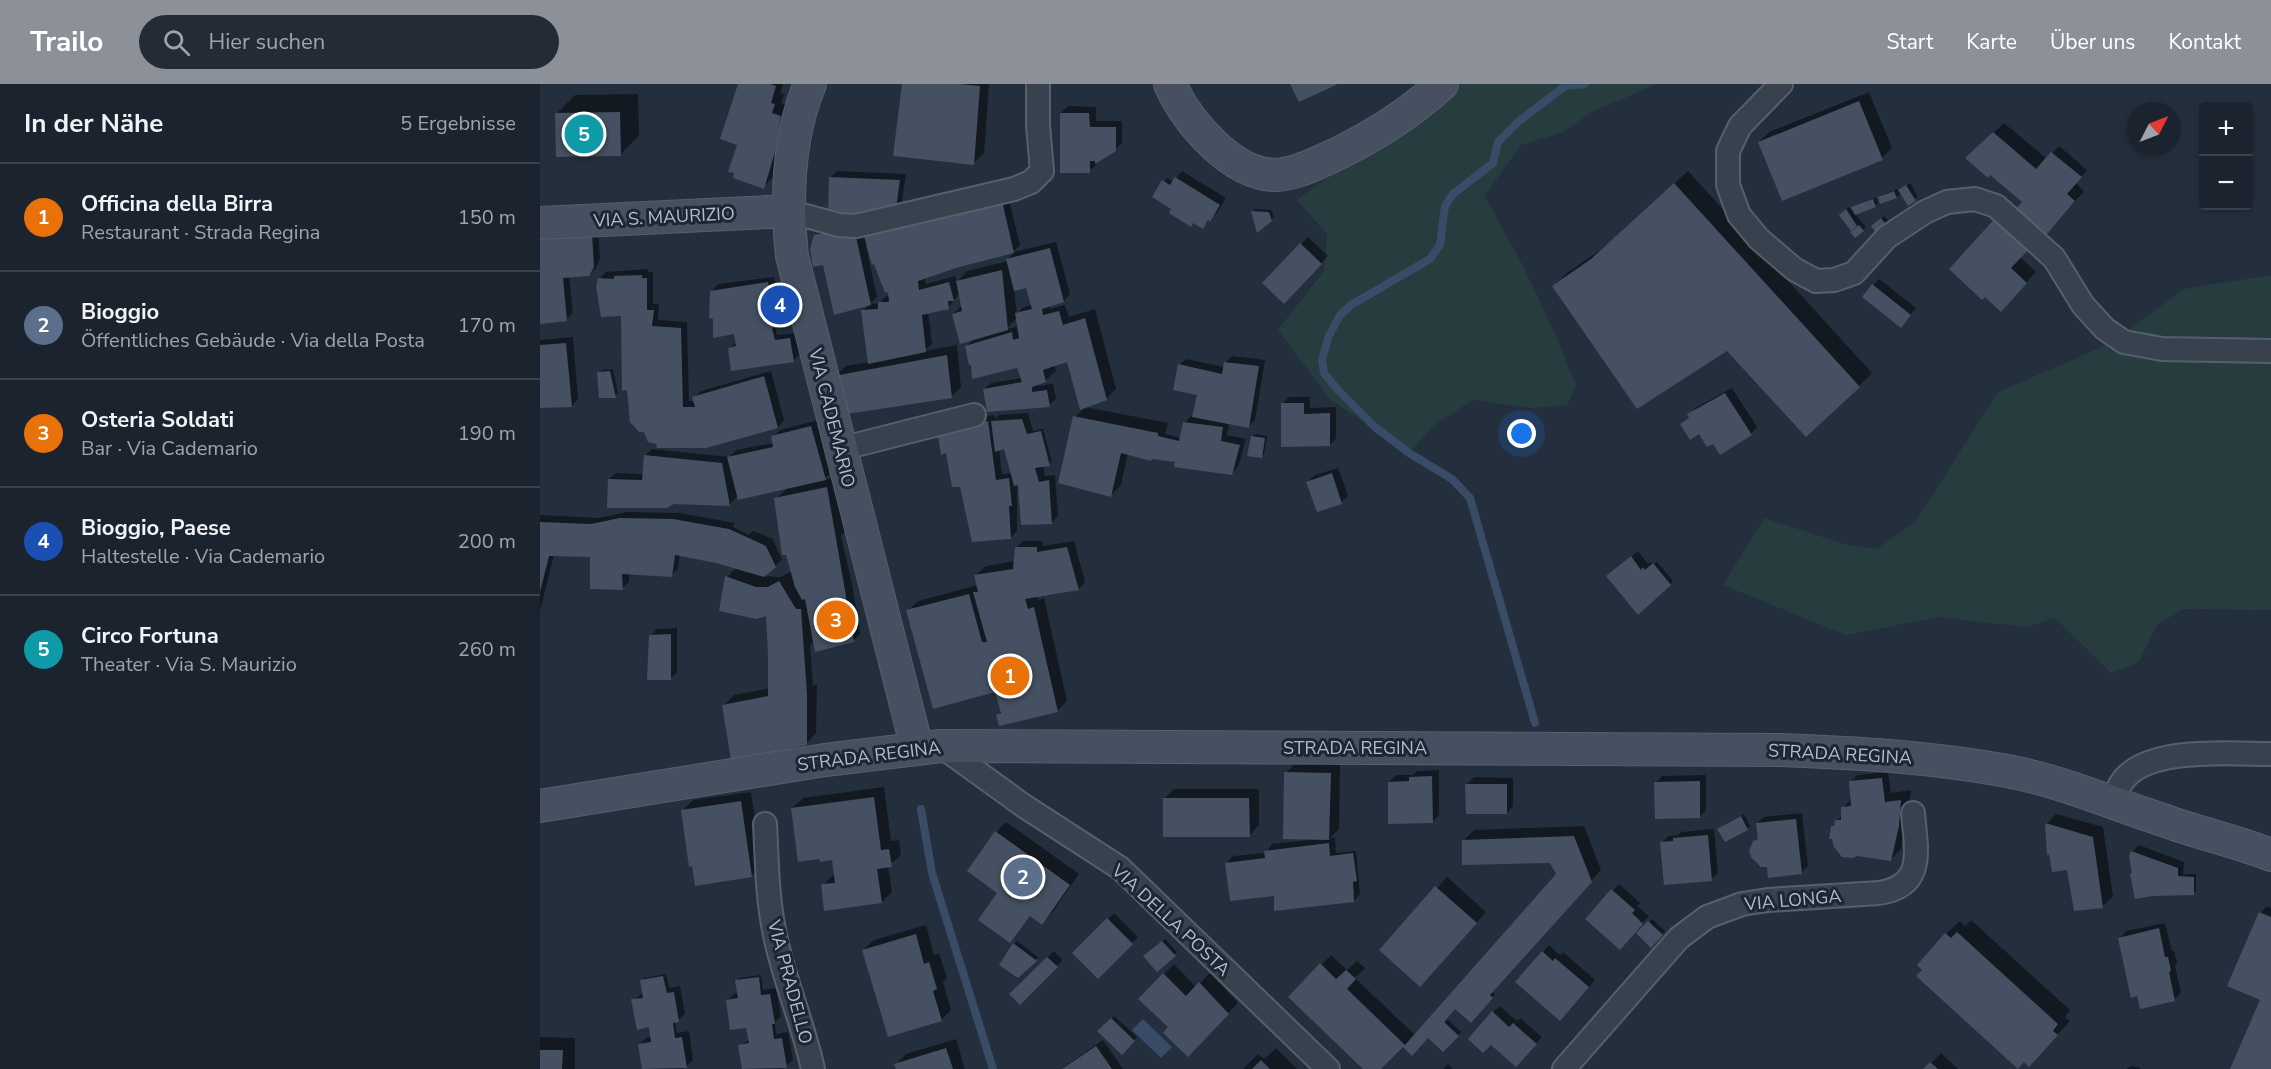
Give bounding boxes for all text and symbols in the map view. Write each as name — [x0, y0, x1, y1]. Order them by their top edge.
search box — [139, 15, 559, 69]
text: Trailo — [30, 23, 103, 61]
icon: search — [160, 26, 193, 59]
text: Hier suchen — [208, 27, 325, 57]
text: Start — [1886, 28, 1933, 56]
text: Karte — [1966, 28, 2017, 56]
text: Über uns — [2050, 28, 2135, 56]
text: Kontakt — [2168, 28, 2241, 56]
north arrow — [2127, 102, 2181, 156]
map controls — [2199, 102, 2253, 210]
button: + — [2199, 102, 2253, 156]
text: In der Nähe — [24, 106, 163, 141]
text: 5 Ergebnisse — [400, 110, 516, 137]
pin: 5 — [564, 112, 603, 156]
button: − — [2199, 156, 2253, 210]
text: Officina della Birra — [81, 189, 273, 219]
street label: VIA S. MAURIZIO — [592, 201, 735, 233]
text: 1 — [38, 204, 50, 231]
text: 150 m — [458, 204, 516, 231]
text: Restaurant · Strada Regina — [81, 219, 320, 246]
pin: 4 — [760, 282, 800, 328]
text: Bioggio — [81, 297, 159, 327]
text: 2 — [38, 312, 50, 339]
text: 170 m — [458, 312, 516, 339]
text: Öffentliches Gebäude · Via della Posta — [81, 327, 425, 354]
street label: VIA CADEMARIO — [803, 345, 861, 490]
text: Osteria Soldati — [81, 405, 234, 435]
your location — [1507, 419, 1536, 448]
text: 3 — [38, 420, 50, 447]
text: 190 m — [458, 420, 516, 447]
text: Bar · Via Cademario — [81, 435, 258, 462]
text: Bioggio, Paese — [81, 513, 231, 543]
text: 4 — [38, 528, 50, 555]
text: 200 m — [458, 528, 516, 555]
text: Haltestelle · Via Cademario — [81, 543, 325, 570]
pin: 3 — [816, 598, 856, 642]
text: Circo Fortuna — [81, 621, 219, 651]
text: 5 — [38, 636, 50, 663]
text: 260 m — [458, 636, 516, 663]
text: Theater · Via S. Maurizio — [81, 651, 297, 678]
pin: 1 — [990, 654, 1030, 698]
street label: STRADA REGINA — [796, 735, 942, 777]
street label: STRADA REGINA — [1283, 736, 1427, 760]
street label: STRADA REGINA — [1767, 738, 1913, 770]
pin: 2 — [1004, 854, 1042, 900]
street label: VIA DELLA POSTA — [1106, 858, 1235, 981]
street label: VIA LONGA — [1743, 884, 1842, 916]
street label: VIA PRADELLO — [762, 916, 818, 1047]

